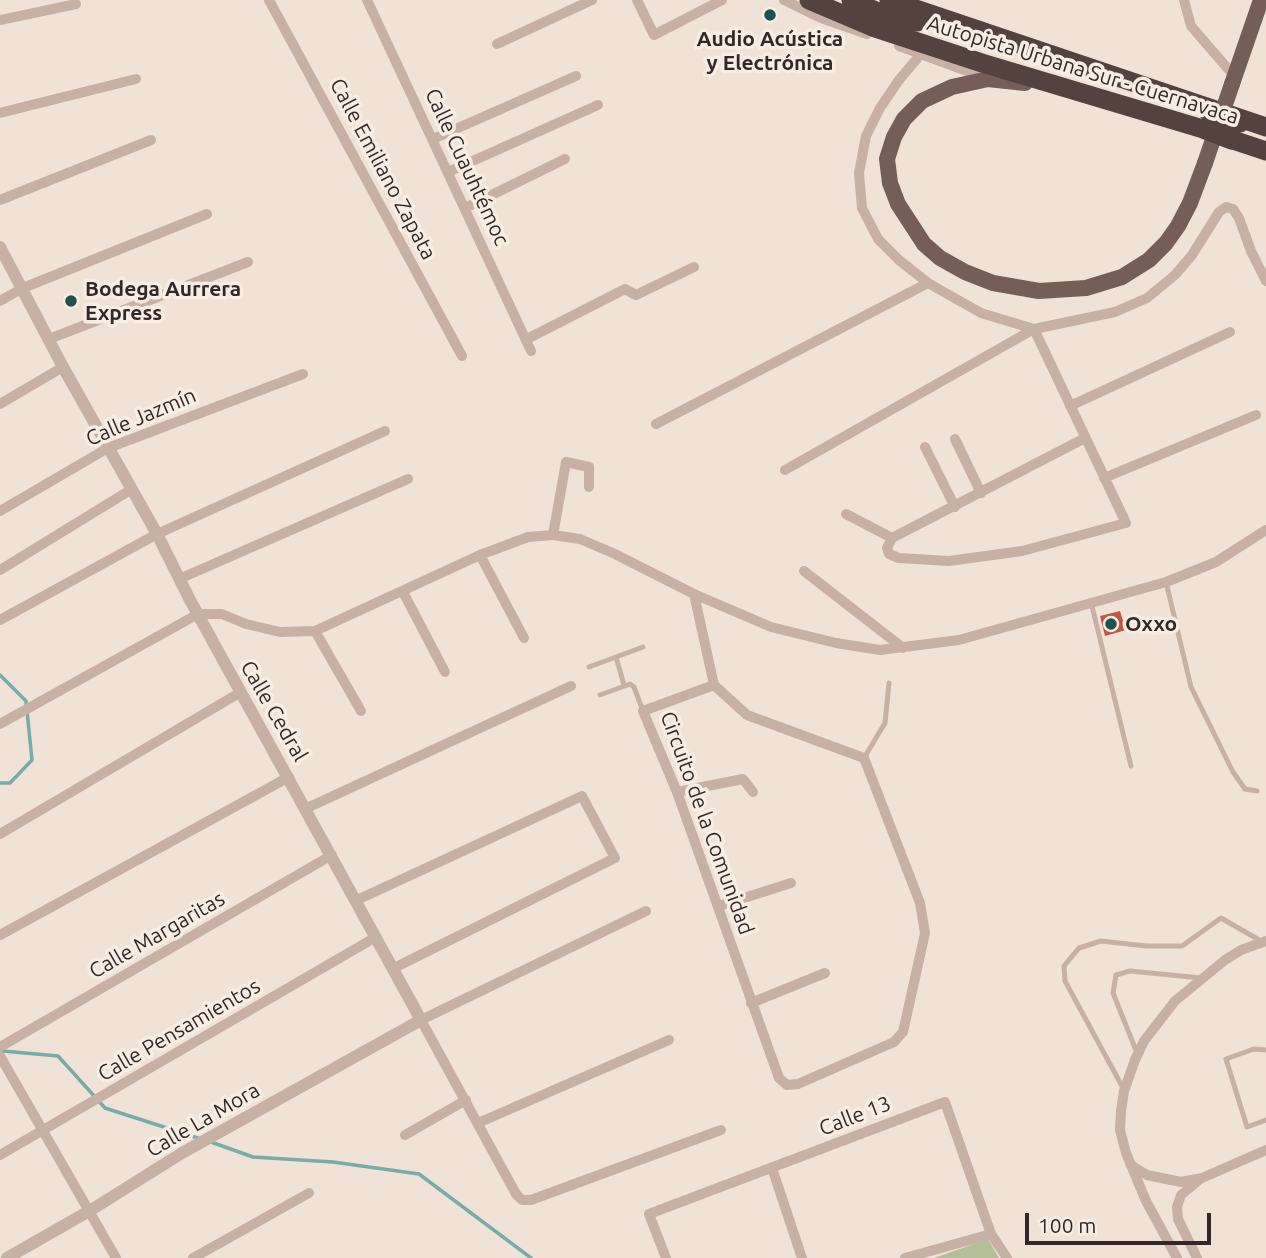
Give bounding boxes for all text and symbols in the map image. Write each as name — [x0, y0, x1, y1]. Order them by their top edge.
marker: Audio Acústica y Electrónica — [762, 7, 778, 23]
street label: Autopista Urbana Sur - Cuernavaca — [924, 11, 1242, 129]
place label: Audio Acústica y Electrónica — [697, 26, 843, 76]
street label: Calle Emiliano Zapata — [325, 74, 441, 264]
street label: Calle Cuauhtémoc — [420, 84, 514, 250]
place label: Bodega Aurrera Express — [85, 276, 241, 326]
marker: Bodega Aurrera Express — [63, 293, 79, 309]
street label: Calle Jazmín — [82, 383, 200, 451]
place label: Oxxo — [1125, 611, 1177, 637]
marker: Oxxo — [1103, 616, 1119, 632]
street label: Calle Cedral — [235, 656, 313, 766]
street label: Circuito de la Comunidad — [655, 708, 759, 938]
street label: Calle Margaritas — [85, 886, 229, 984]
street label: Calle Pensamientos — [93, 973, 265, 1087]
street label: Calle La Mora — [142, 1077, 264, 1163]
street label: Calle 13 — [816, 1091, 894, 1141]
scale bar — [1028, 1198, 1214, 1242]
text: 100 m — [1038, 1213, 1096, 1237]

